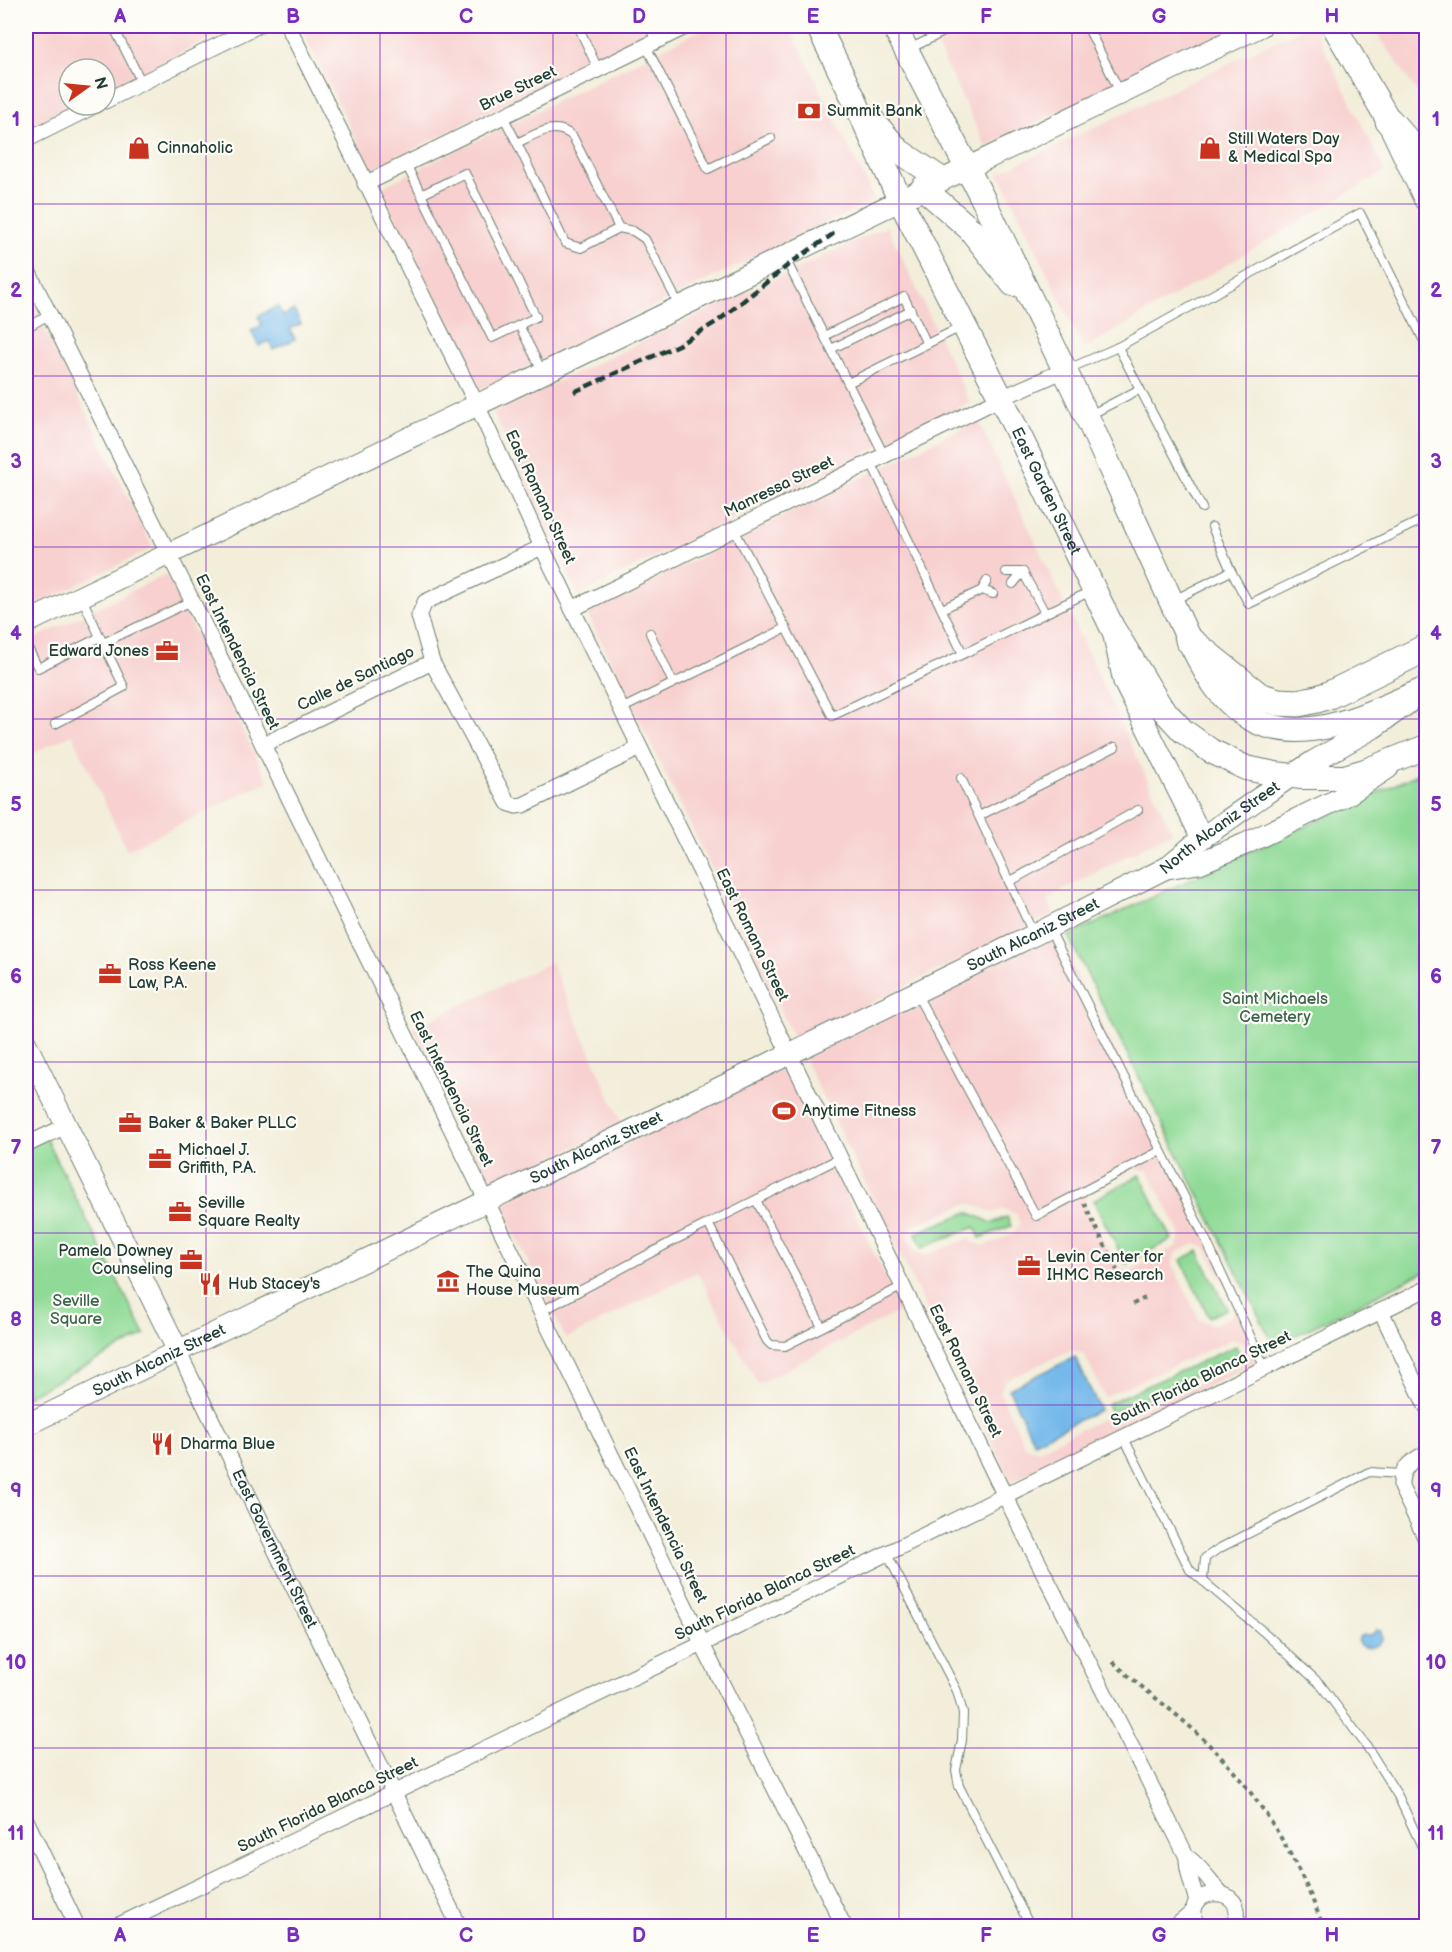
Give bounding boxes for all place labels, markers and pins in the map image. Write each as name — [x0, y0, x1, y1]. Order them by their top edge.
bank icon: Summit Bank — [796, 98, 822, 124]
place label: Summit Bank — [827, 102, 922, 121]
place label: Still Waters Day & Medical Spa — [1228, 130, 1340, 167]
shop icon: Cinnaholic — [126, 135, 152, 161]
shop icon: Still Waters Day & Medical Spa — [1197, 135, 1223, 161]
place label: Cinnaholic — [157, 139, 233, 158]
office icon: Edward Jones — [154, 638, 180, 664]
place label: Edward Jones — [49, 642, 149, 661]
place label: Ross Keene Law, P.A. — [128, 956, 217, 993]
office icon: Ross Keene Law, P.A. — [97, 961, 123, 987]
sports icon: Anytime Fitness — [771, 1098, 797, 1124]
place label: Anytime Fitness — [802, 1102, 916, 1121]
office icon: Baker & Baker PLLC — [117, 1110, 143, 1136]
place label: Baker & Baker PLLC — [148, 1114, 297, 1133]
place label: Michael J. Griffith, P.A. — [178, 1141, 256, 1178]
office icon: Michael J. Griffith, P.A. — [147, 1146, 173, 1172]
place label: Seville Square Realty — [198, 1194, 301, 1231]
office icon: Seville Square Realty — [167, 1199, 193, 1225]
place label: Pamela Downey Counseling — [58, 1242, 174, 1279]
office icon: Pamela Downey Counseling — [178, 1247, 204, 1273]
place label: Levin Center for IHMC Research — [1047, 1248, 1163, 1285]
office icon: Levin Center for IHMC Research — [1016, 1253, 1042, 1279]
place label: The Quina House Museum — [466, 1263, 580, 1300]
museum icon: The Quina House Museum — [435, 1268, 461, 1294]
restaurant icon: Hub Stacey's — [197, 1271, 223, 1297]
place label: Hub Stacey's — [228, 1275, 320, 1294]
restaurant icon: Dharma Blue — [149, 1431, 175, 1457]
place label: Dharma Blue — [180, 1435, 275, 1454]

